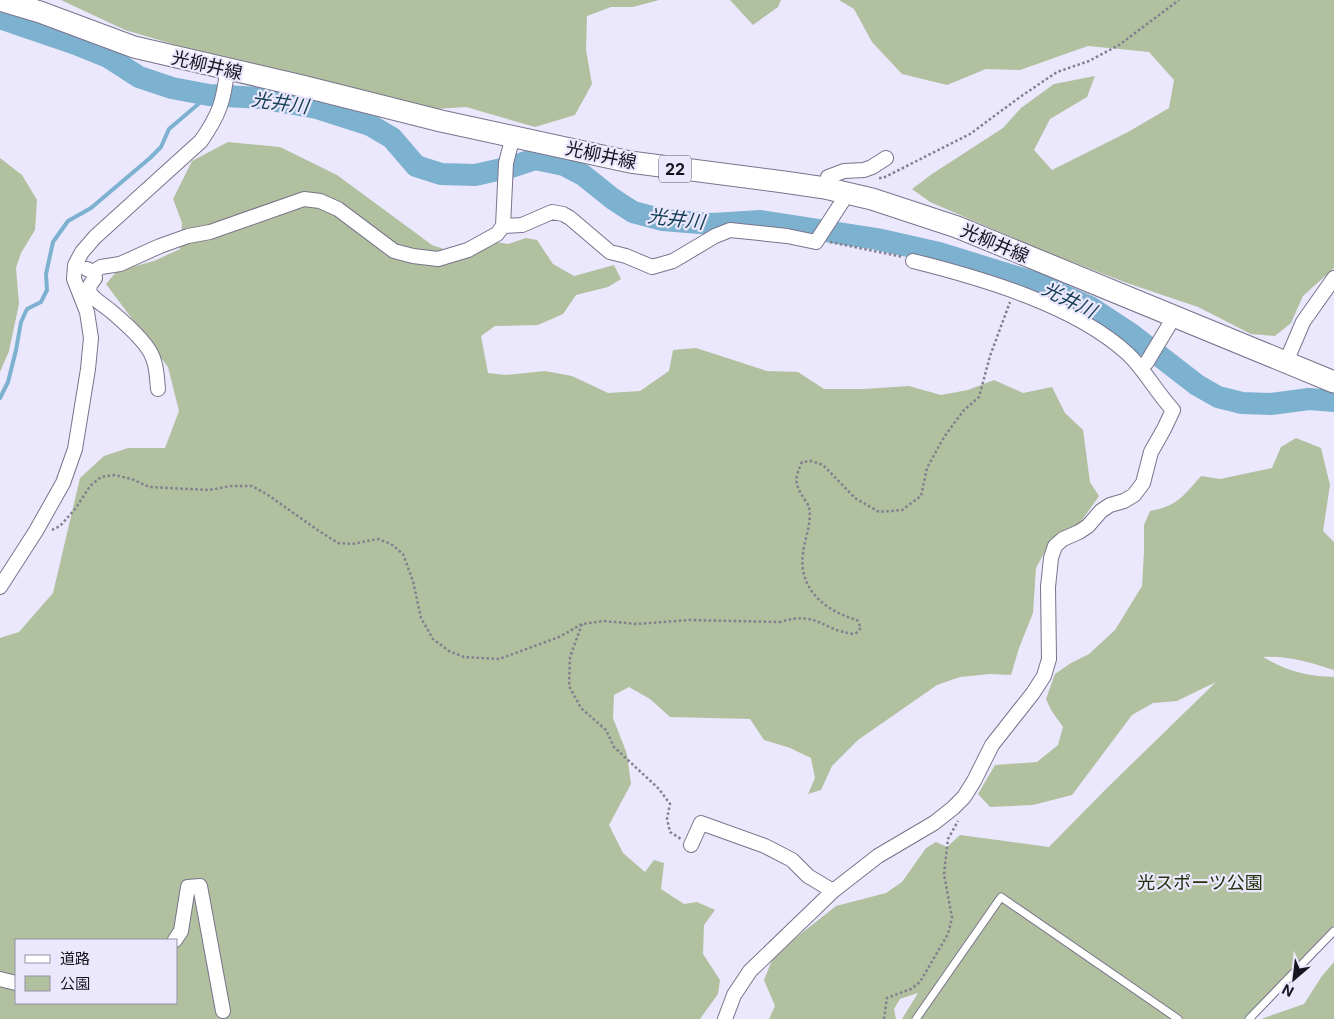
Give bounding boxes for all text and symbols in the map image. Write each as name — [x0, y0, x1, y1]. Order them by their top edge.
street label: 光柳井線 — [170, 47, 244, 83]
water label: 光井川 — [250, 88, 312, 119]
street label: 光柳井線 — [564, 137, 638, 173]
road number: 22 — [659, 156, 691, 182]
water label: 光井川 — [646, 204, 708, 234]
street label: 光柳井線 — [958, 219, 1032, 267]
water label: 光井川 — [1038, 277, 1101, 324]
park label: 光スポーツ公園 — [1137, 872, 1263, 893]
legend — [15, 939, 178, 1004]
text: 道路 — [60, 949, 90, 968]
north arrow — [1269, 954, 1319, 1004]
text: 公園 — [60, 974, 90, 993]
text: N — [1279, 981, 1296, 1001]

